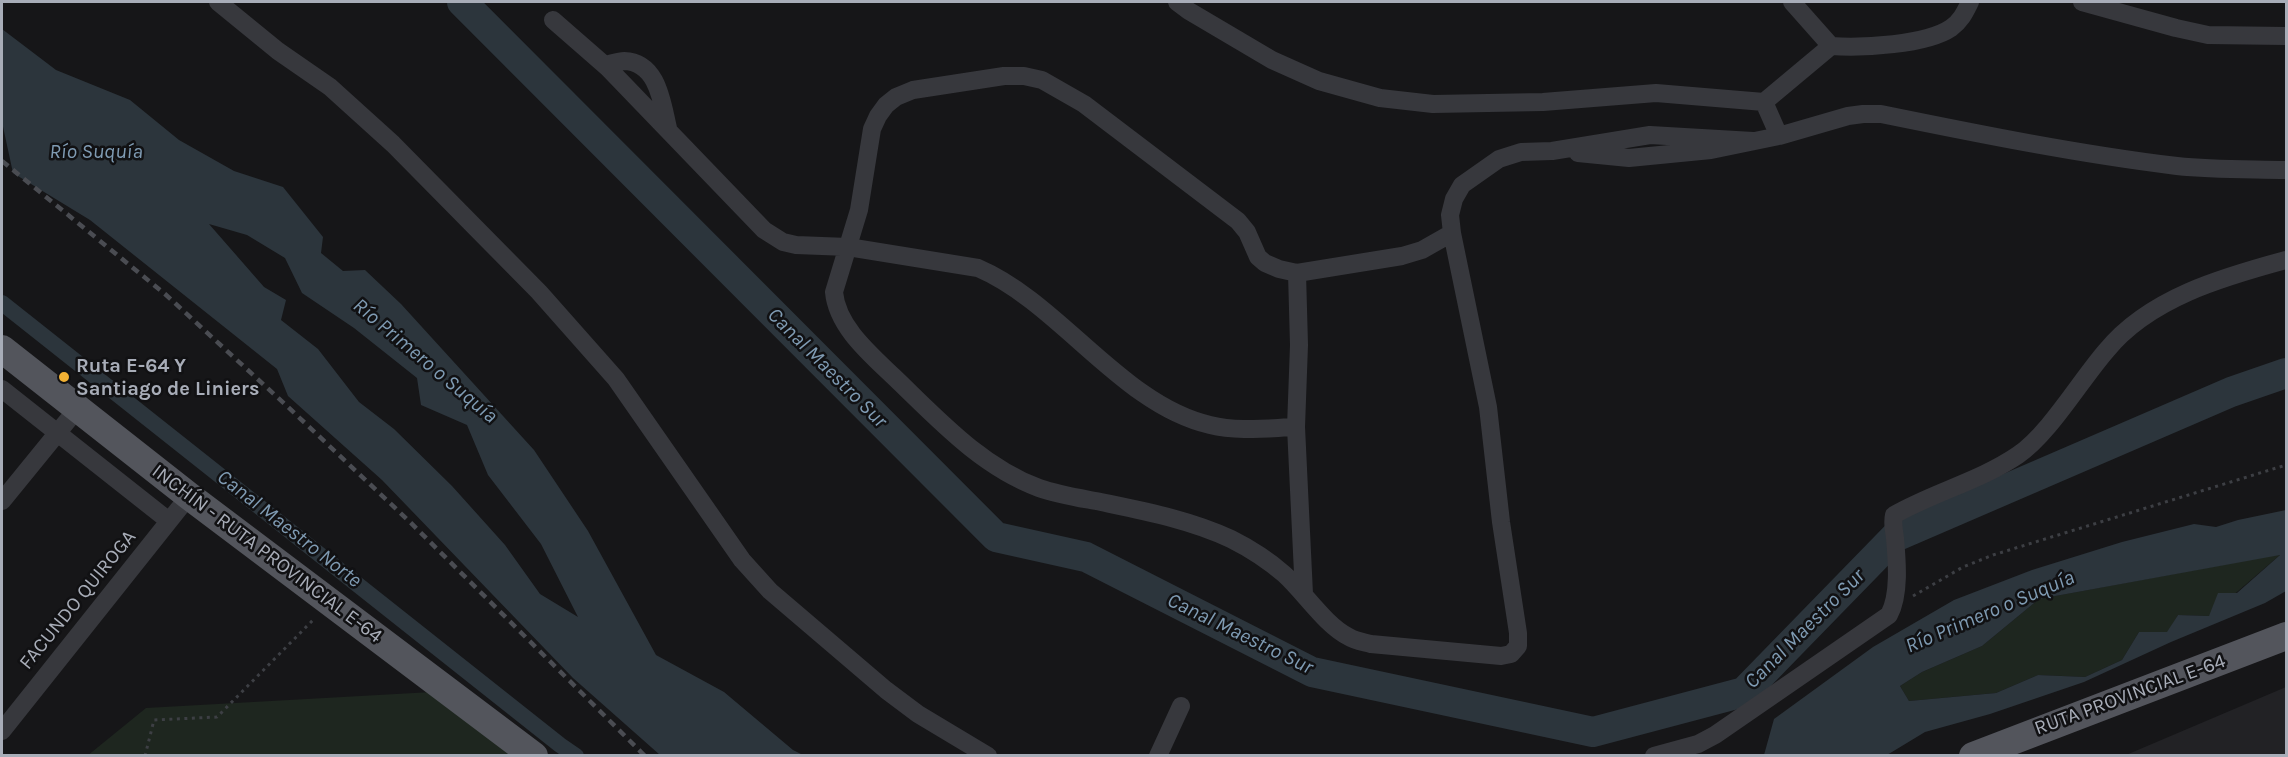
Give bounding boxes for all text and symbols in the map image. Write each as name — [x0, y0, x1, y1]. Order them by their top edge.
water label: Río Suquía — [49, 139, 143, 165]
water label: Río Primero o Suquía — [348, 293, 502, 429]
water label: Canal Maestro Sur — [762, 303, 892, 433]
place label: Ruta E-64 Y Santiago de Liniers — [76, 354, 259, 401]
marker: Ruta E-64 Y Santiago de Liniers — [57, 370, 71, 384]
street label: INCHÍN - RUTA PROVINCIAL E-64 — [147, 459, 387, 649]
water label: Canal Maestro Norte — [212, 465, 366, 593]
street label: FACUNDO QUIROGA — [15, 526, 141, 674]
water label: Canal Maestro Sur — [1740, 564, 1870, 694]
water label: Río Primero o Suquía — [1902, 565, 2078, 659]
water label: Canal Maestro Sur — [1163, 588, 1317, 680]
street label: RUTA PROVINCIAL E-64 — [2031, 649, 2229, 741]

